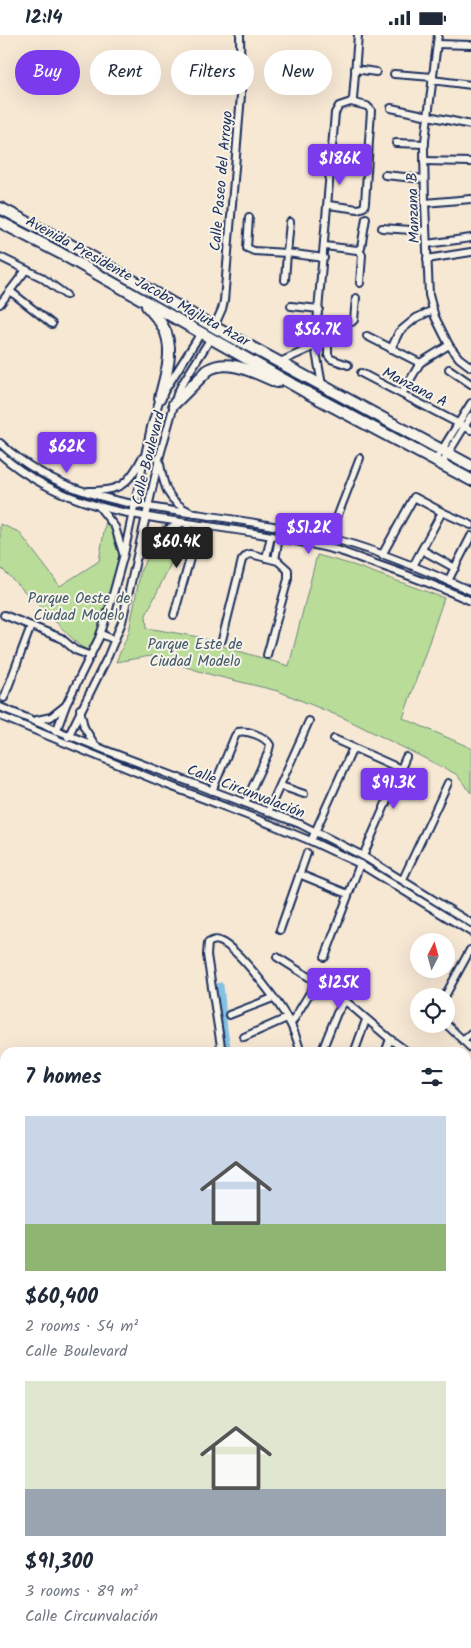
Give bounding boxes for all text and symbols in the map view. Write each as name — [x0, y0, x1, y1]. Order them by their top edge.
text: 12:14 — [25, 3, 63, 33]
chip: Buy — [15, 50, 80, 95]
chip: Rent — [90, 50, 161, 95]
chip: Filters — [171, 50, 254, 95]
chip: New — [264, 50, 332, 95]
street label: Calle Paseo del Arroyo — [204, 110, 240, 252]
pin: $186K — [305, 143, 375, 186]
text: $186K — [319, 147, 361, 172]
street label: Manzana B — [401, 172, 427, 244]
street label: Avenida Presidente Jacobo Majluta Azar — [21, 210, 255, 354]
pin: $56.7K — [277, 315, 359, 357]
text: $56.7K — [294, 318, 342, 343]
street label: Manzana A — [378, 361, 451, 415]
street label: Calle Boulevard — [126, 408, 172, 508]
pin: $62K — [37, 431, 97, 474]
text: $62K — [48, 435, 86, 460]
pin: $51.2K — [268, 513, 350, 555]
text: $51.2K — [286, 516, 332, 541]
pin: $60.4K — [136, 527, 218, 569]
text: $60.4K — [153, 530, 201, 555]
park label: Parque Oeste de Ciudad Modelo — [28, 587, 130, 628]
park label: Parque Este de Ciudad Modelo — [147, 633, 243, 674]
street label: Calle Circunvalación — [183, 758, 308, 825]
pin: $91.3K — [353, 767, 435, 810]
text: $91.3K — [372, 771, 416, 796]
north arrow — [410, 933, 455, 977]
map controls — [410, 933, 455, 1033]
pin: $125K — [304, 967, 374, 1010]
text: $125K — [318, 971, 360, 996]
button: locate — [410, 988, 455, 1033]
text: 7 homes — [25, 1061, 102, 1094]
icon: filters — [418, 1063, 446, 1091]
icon: home — [191, 1148, 281, 1238]
text: $60,400 — [25, 1281, 98, 1314]
text: 2 rooms · 54 m² — [25, 1314, 138, 1339]
text: Calle Boulevard — [25, 1339, 127, 1364]
icon: home — [191, 1413, 281, 1503]
text: $91,300 — [25, 1546, 93, 1579]
text: 3 rooms · 89 m² — [25, 1579, 138, 1604]
text: Calle Circunvalación — [25, 1604, 158, 1629]

